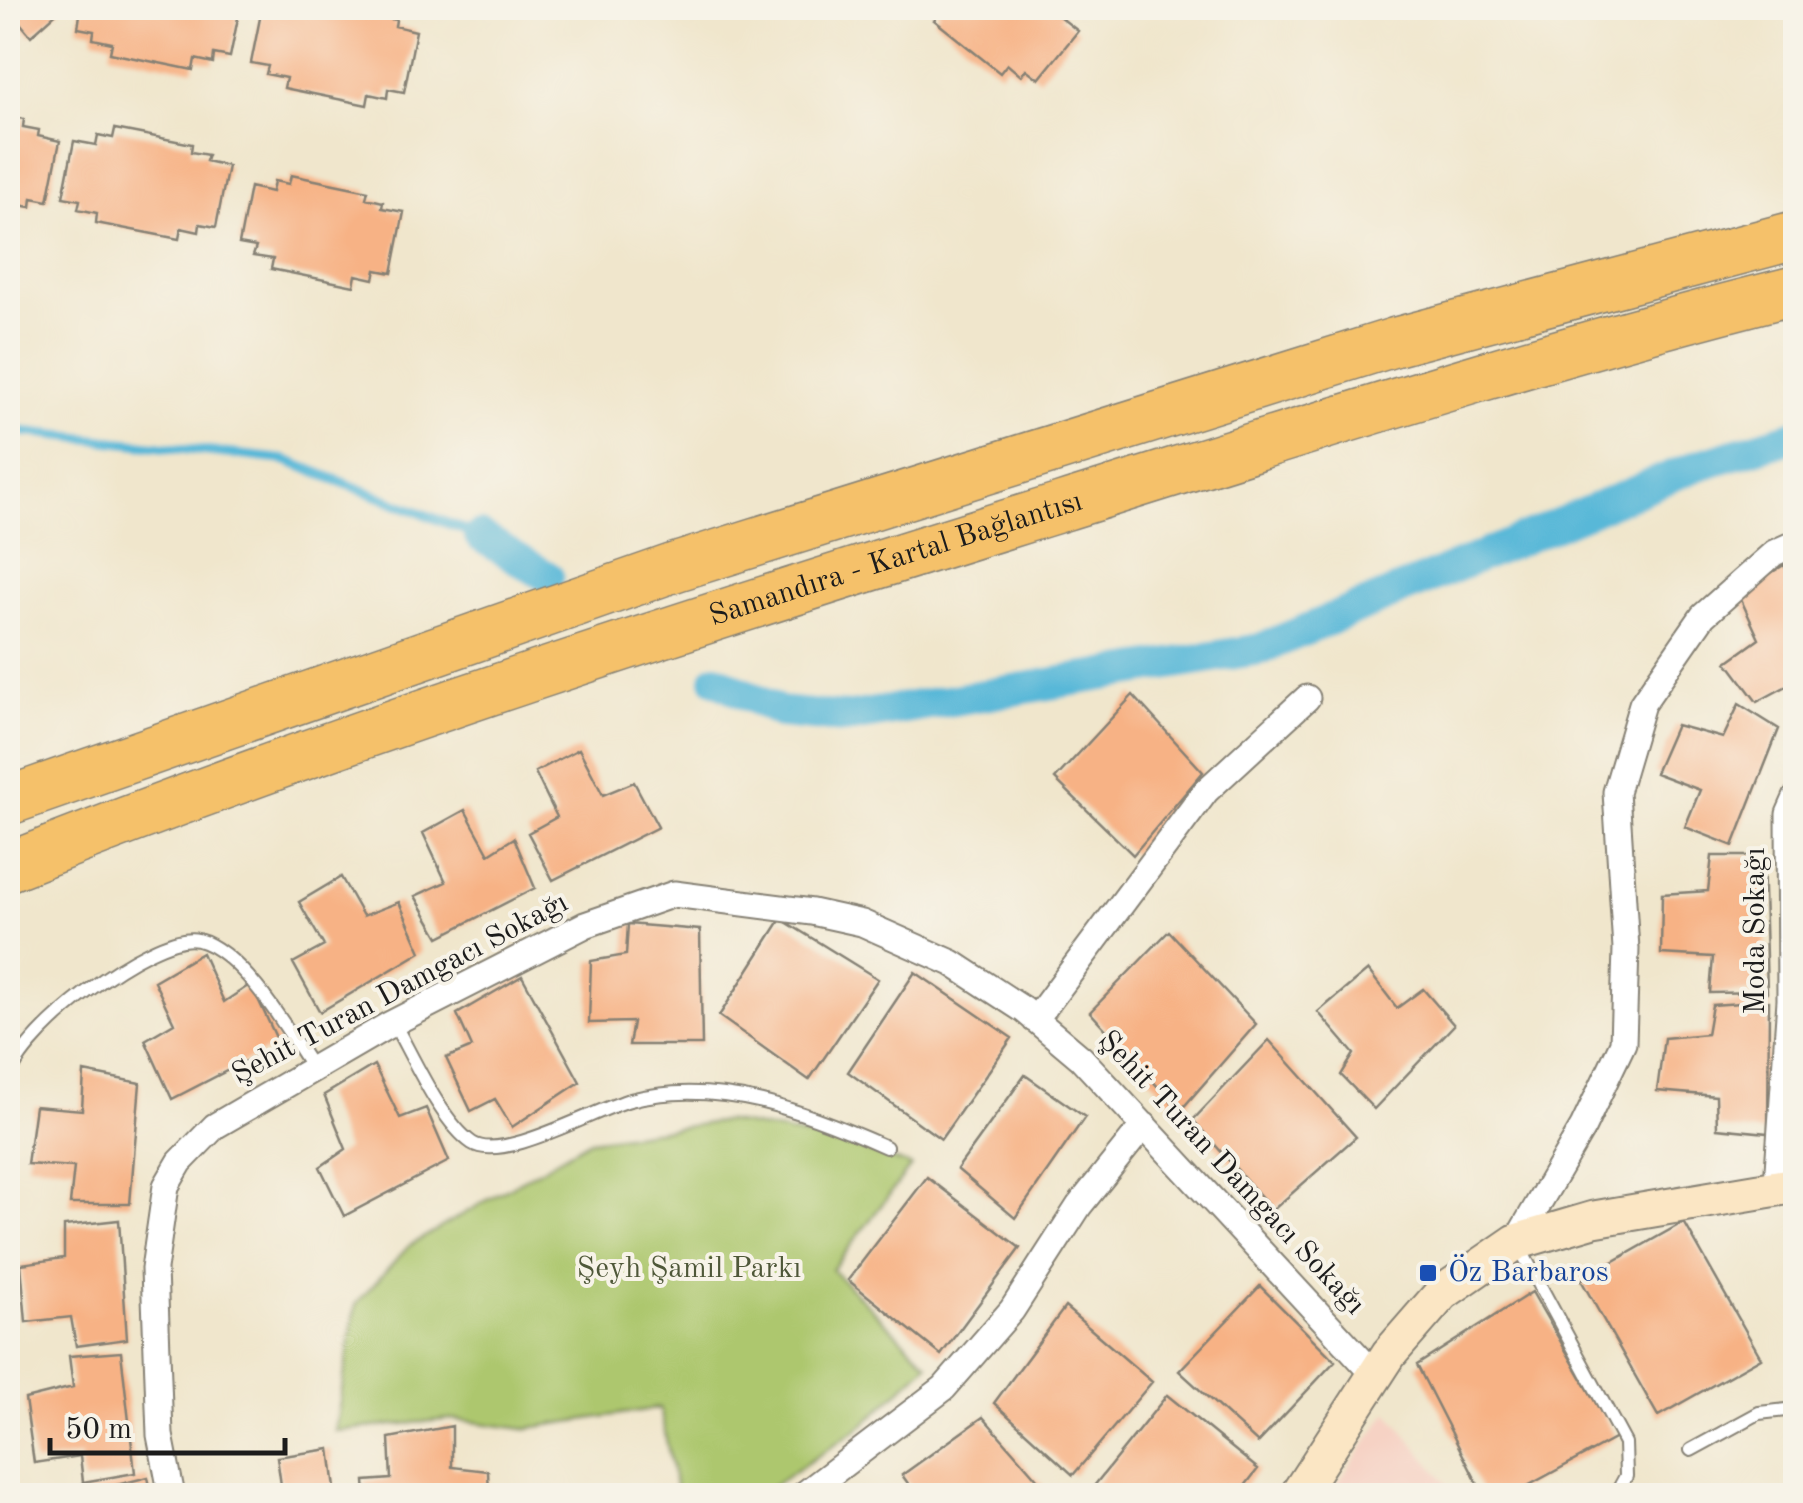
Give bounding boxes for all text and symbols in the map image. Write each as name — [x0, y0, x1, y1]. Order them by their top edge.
street label: Samandıra - Kartal Bağlantısı — [706, 487, 1086, 632]
street label: Moda Sokağı — [1741, 847, 1771, 1015]
street label: Şehit Turan Damgacı Sokağı — [227, 888, 573, 1090]
street label: Şehit Turan Damgacı Sokağı — [1092, 1025, 1370, 1321]
park label: Şeyh Şamil Parkı — [577, 1254, 801, 1284]
place label: Öz Barbaros — [1448, 1254, 1609, 1288]
marker: Öz Barbaros — [1417, 1262, 1439, 1284]
scale bar — [50, 1393, 285, 1455]
text: 50 m — [65, 1415, 132, 1445]

